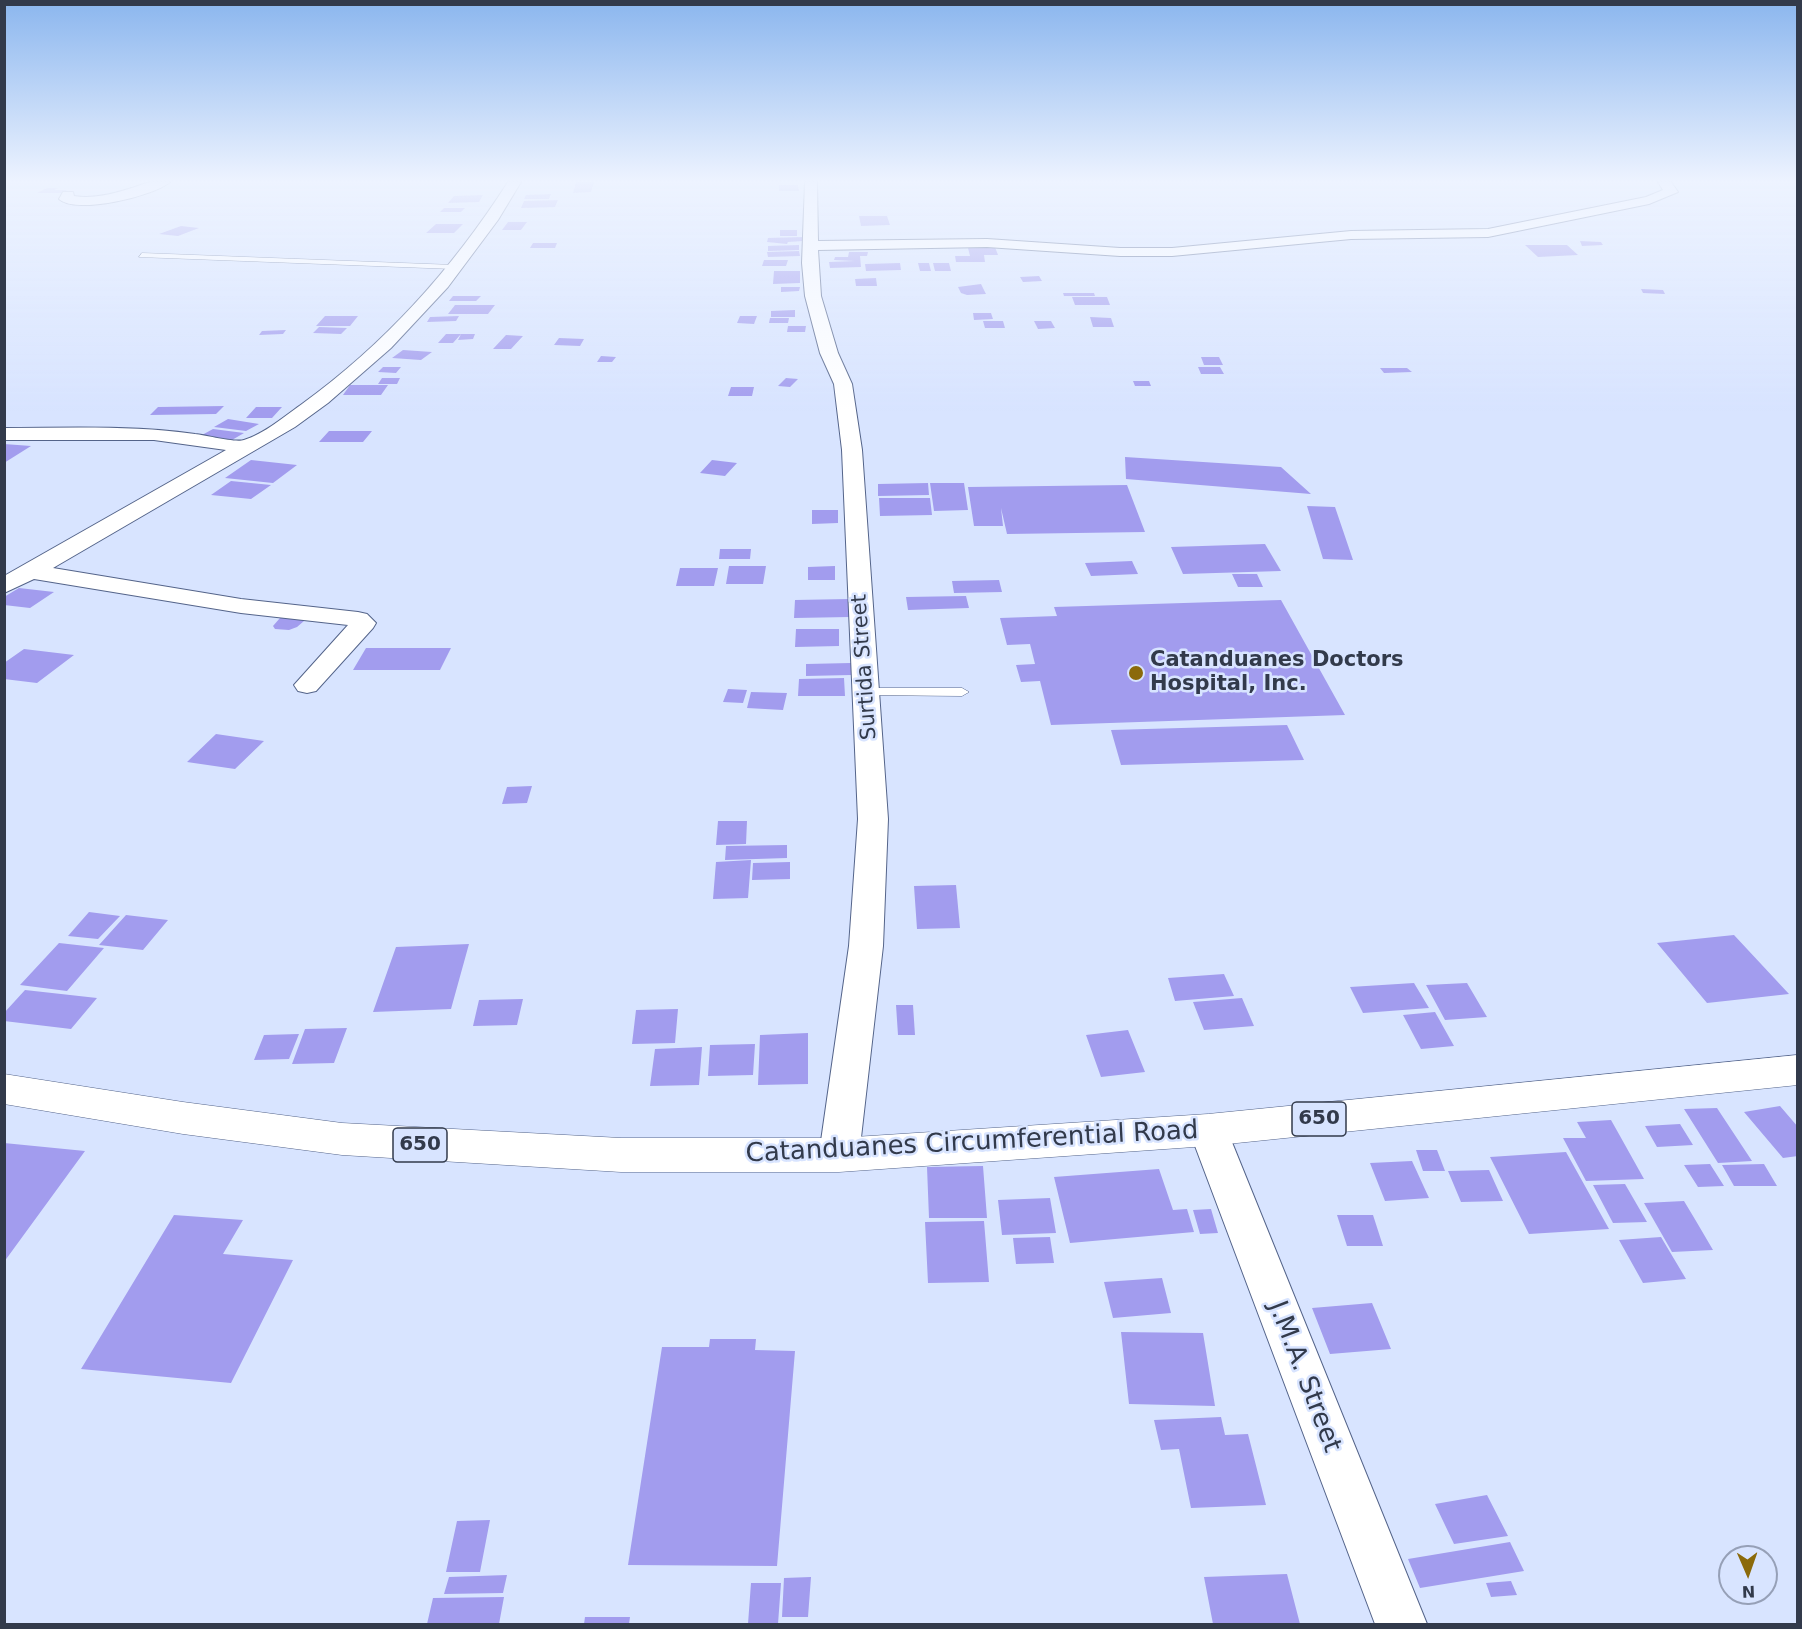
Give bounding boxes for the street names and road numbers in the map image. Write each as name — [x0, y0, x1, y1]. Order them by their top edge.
street label: Surtida Street — [847, 593, 883, 741]
road number: 650 — [1292, 1102, 1346, 1136]
street label: Catanduanes Circumferential Road — [745, 1116, 1199, 1170]
road number: 650 — [393, 1128, 447, 1162]
street label: J.M.A. Street — [1261, 1297, 1347, 1457]

